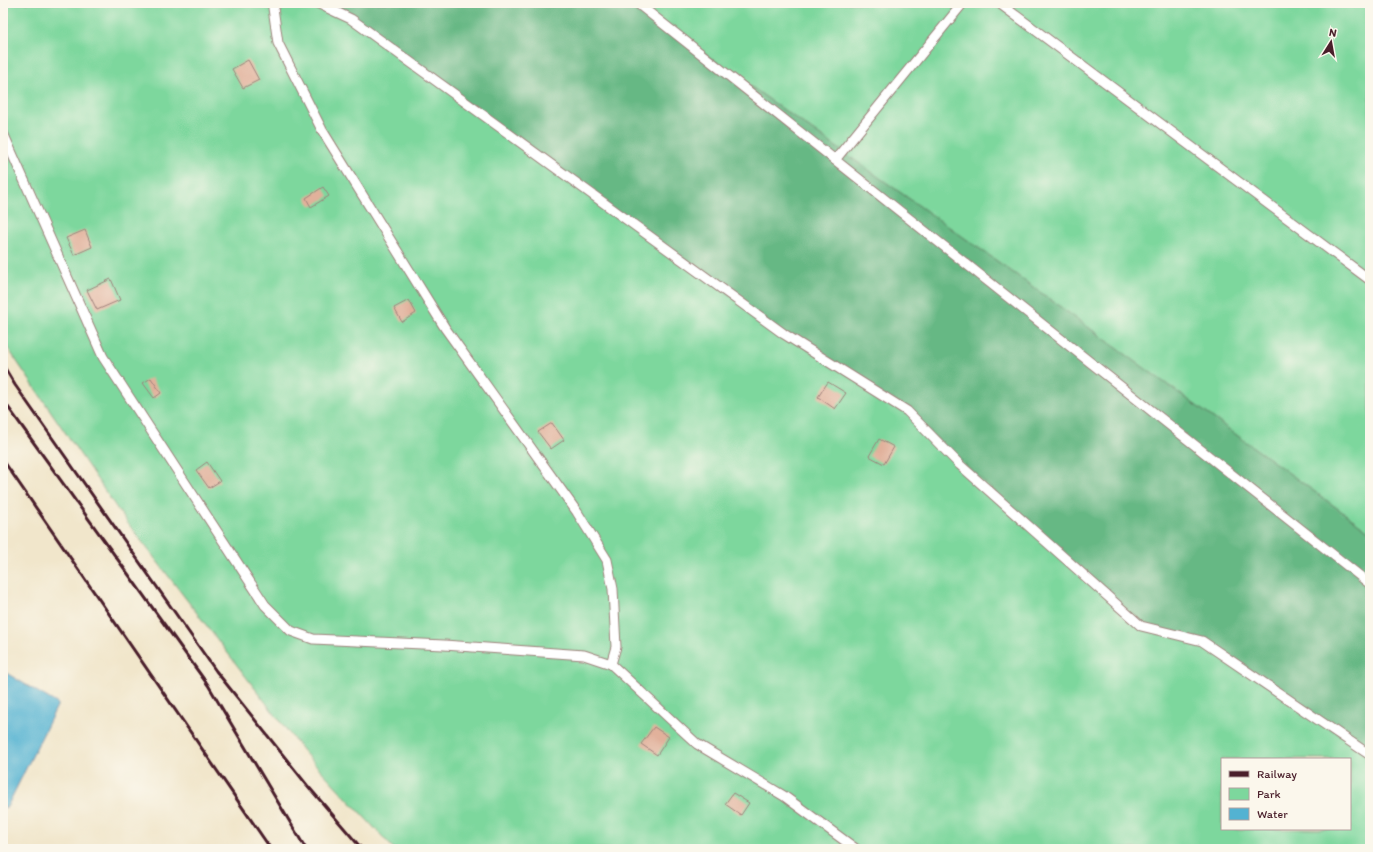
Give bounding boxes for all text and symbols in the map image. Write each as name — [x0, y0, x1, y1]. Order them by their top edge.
north arrow — [1311, 22, 1351, 62]
text: N — [1328, 26, 1338, 40]
legend — [1221, 758, 1351, 830]
text: Railway — [1257, 767, 1297, 781]
text: Park — [1257, 787, 1281, 801]
text: Water — [1257, 807, 1288, 821]

